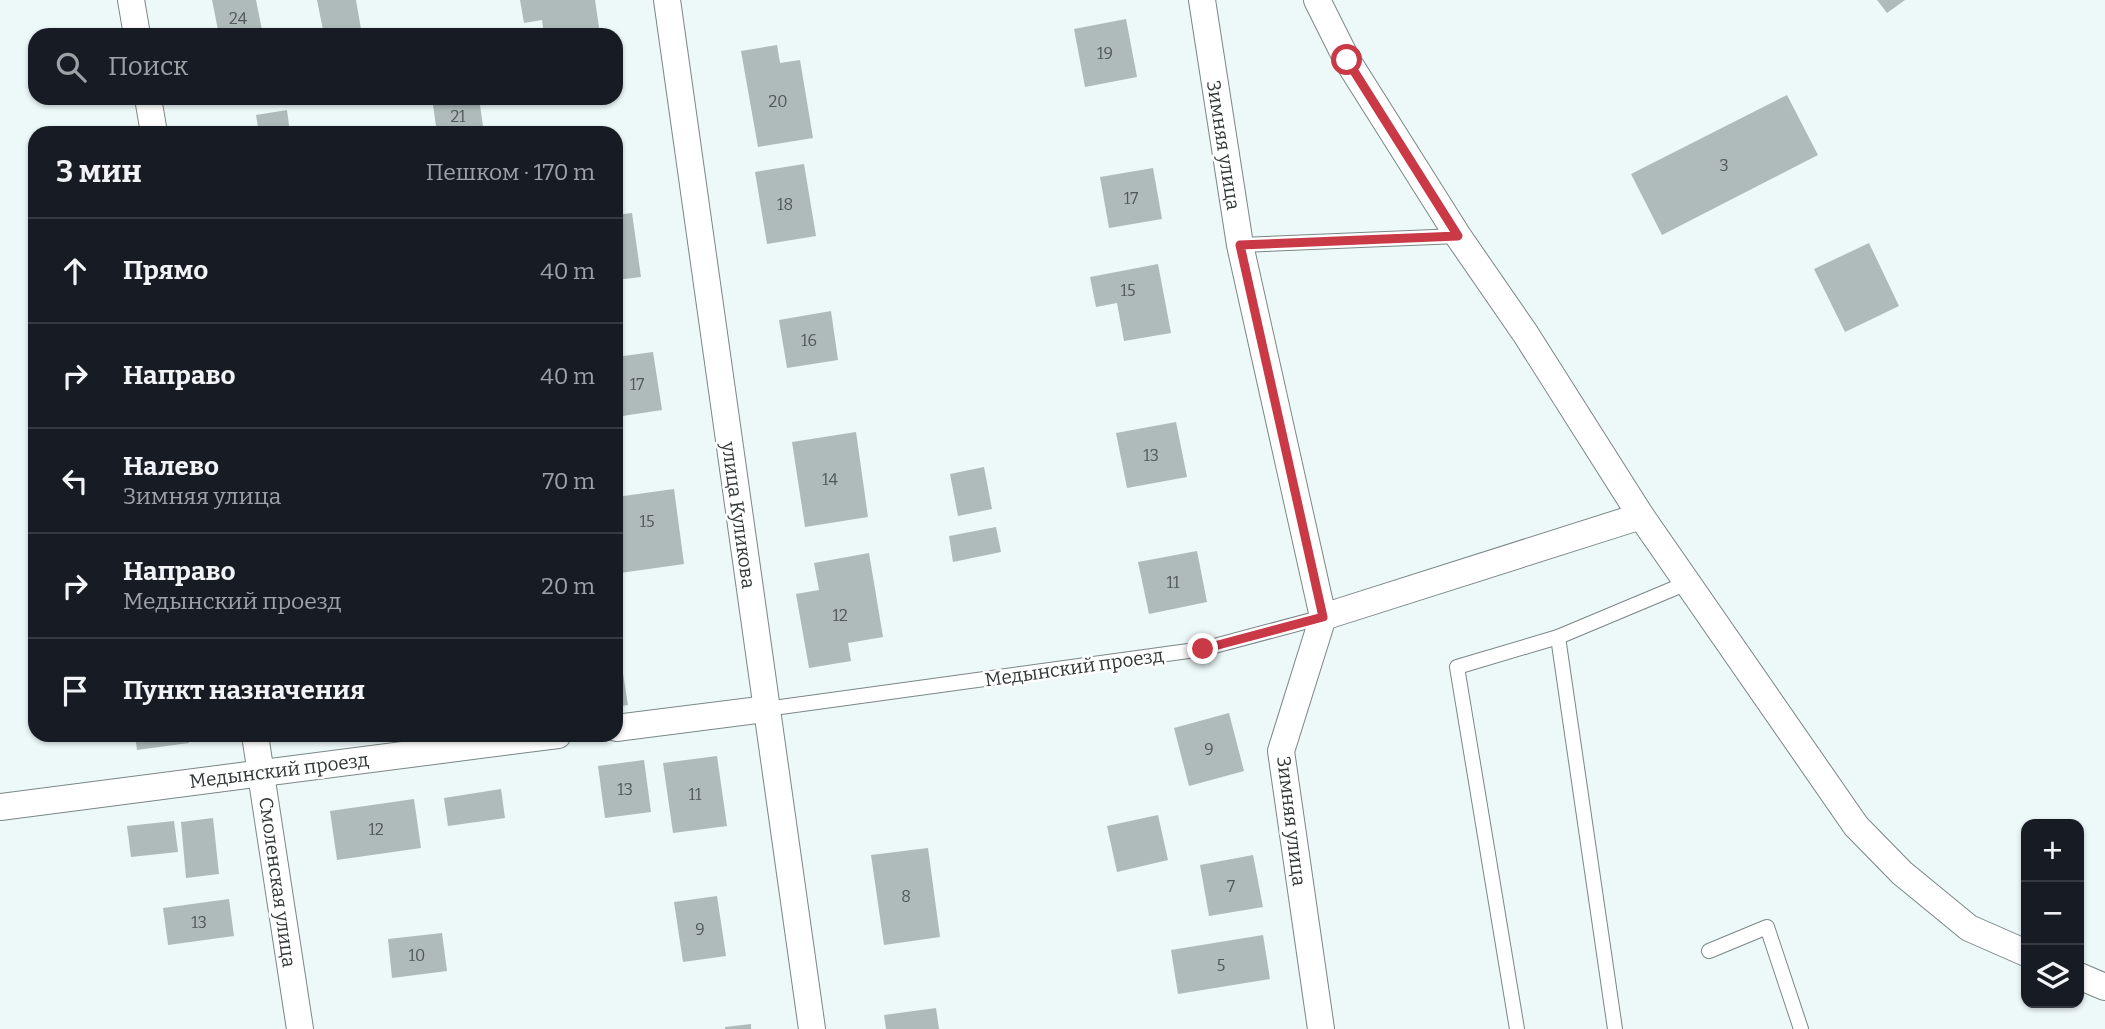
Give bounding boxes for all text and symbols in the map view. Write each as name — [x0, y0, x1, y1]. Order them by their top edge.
house number: 24 — [229, 9, 248, 28]
search box — [28, 28, 623, 105]
house number: 19 — [1097, 44, 1113, 63]
route start — [1331, 44, 1362, 75]
icon: search — [52, 48, 90, 86]
text: Поиск — [108, 51, 188, 82]
street label: Зимняя улица — [1202, 79, 1245, 212]
house number: 20 — [769, 92, 787, 111]
house number: 21 — [450, 107, 466, 126]
text: 3 мин — [56, 154, 142, 190]
house number: 3 — [1719, 156, 1729, 175]
text: Пешком · 170 m — [426, 158, 595, 186]
house number: 17 — [1124, 189, 1138, 208]
house number: 18 — [777, 195, 793, 214]
icon: ahead — [56, 252, 94, 290]
text: Прямо — [123, 255, 208, 286]
text: 40 m — [540, 257, 595, 285]
house number: 15 — [1120, 281, 1136, 300]
house number: 16 — [801, 331, 817, 350]
icon: right — [56, 357, 94, 395]
text: Направо — [123, 360, 236, 391]
text: 40 m — [540, 362, 595, 390]
house number: 17 — [630, 375, 644, 394]
street label: улица Куликова — [717, 439, 760, 591]
house number: 13 — [1143, 446, 1159, 465]
text: Налево — [123, 451, 219, 482]
icon: left — [56, 462, 94, 500]
text: 70 m — [543, 467, 595, 495]
house number: 14 — [822, 470, 839, 489]
text: Зимняя улица — [123, 482, 281, 510]
house number: 15 — [639, 512, 655, 531]
text: Направо — [123, 556, 236, 587]
icon: right — [56, 567, 94, 605]
text: 20 m — [541, 572, 595, 600]
house number: 11 — [1167, 573, 1180, 592]
text: Медынский проезд — [123, 587, 341, 615]
house number: 12 — [832, 606, 848, 625]
route end — [1187, 633, 1218, 664]
street label: Медынский проезд — [983, 643, 1165, 691]
icon: arrive — [56, 672, 94, 710]
text: Пункт назначения — [123, 675, 365, 706]
house number: 9 — [1204, 740, 1214, 759]
street label: Медынский проезд — [188, 748, 370, 793]
street label: Зимняя улица — [1272, 755, 1311, 888]
house number: 13 — [617, 780, 633, 799]
house number: 11 — [689, 785, 702, 804]
street label: Смоленская улица — [254, 795, 301, 969]
map controls — [2021, 819, 2084, 1008]
button: + — [2021, 819, 2084, 882]
house number: 12 — [368, 820, 384, 839]
house number: 7 — [1227, 877, 1235, 896]
button: − — [2021, 882, 2084, 945]
house number: 8 — [901, 887, 911, 906]
house number: 13 — [191, 913, 207, 932]
house number: 9 — [695, 920, 705, 939]
button: layers — [2021, 945, 2084, 1008]
house number: 10 — [409, 946, 425, 965]
house number: 5 — [1217, 956, 1225, 975]

